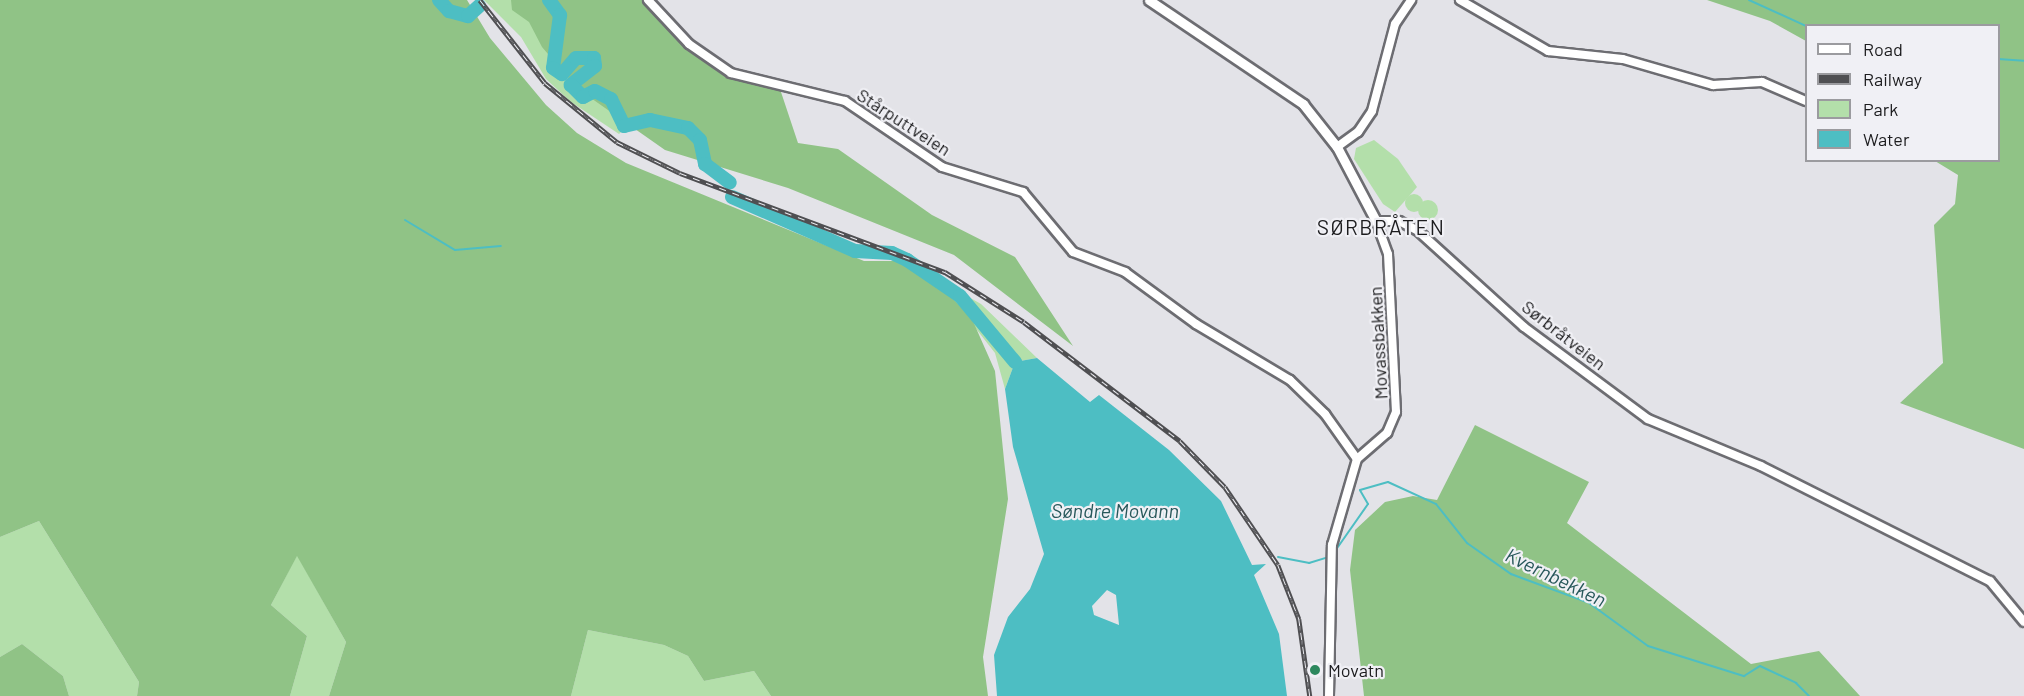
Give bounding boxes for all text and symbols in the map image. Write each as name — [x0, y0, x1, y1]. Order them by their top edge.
legend — [1805, 24, 2000, 162]
text: Road — [1863, 38, 1903, 60]
text: Railway — [1863, 68, 1922, 90]
street label: Stårputtveien — [853, 84, 955, 160]
text: Park — [1863, 98, 1898, 120]
text: Water — [1863, 128, 1910, 150]
district label: SØRBRÅTEN — [1317, 214, 1445, 240]
street label: Movassbakken — [1364, 286, 1392, 400]
street label: Sørbråtveien — [1518, 296, 1610, 374]
water label: Søndre Movann — [1051, 498, 1179, 522]
water label: Kvernbekken — [1502, 542, 1610, 612]
place label: Movatn — [1328, 659, 1384, 681]
marker: Movatn — [1306, 661, 1324, 679]

